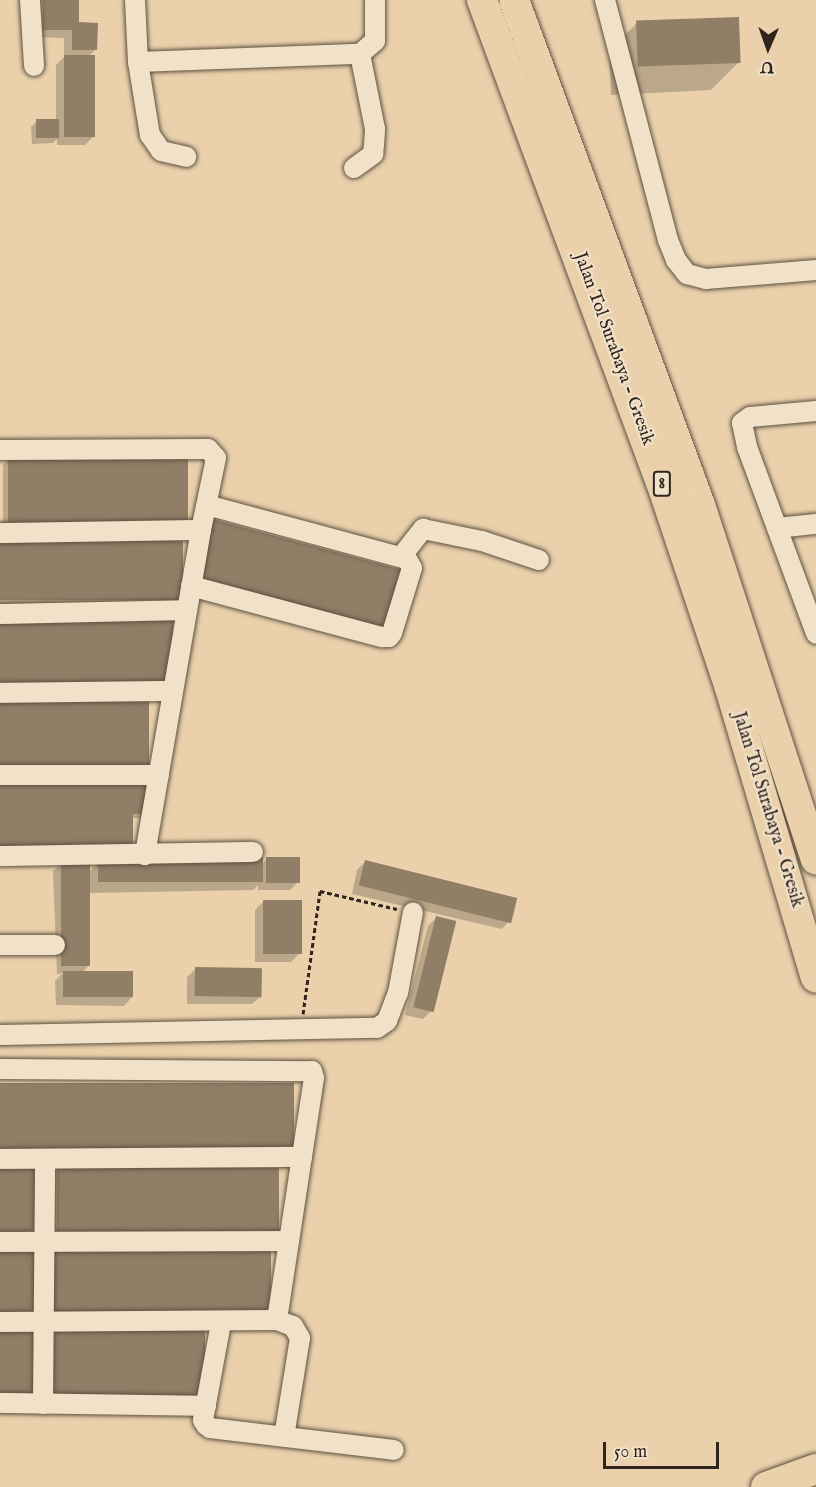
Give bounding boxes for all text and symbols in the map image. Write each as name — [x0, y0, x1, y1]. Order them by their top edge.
north arrow — [738, 18, 798, 78]
text: U — [760, 56, 774, 76]
street label: Jalan Tol Surabaya - Gresik — [568, 250, 658, 448]
road number: 8 — [652, 471, 672, 497]
street label: Jalan Tol Surabaya - Gresik — [727, 709, 807, 911]
scale bar — [606, 1430, 722, 1468]
text: 50 m — [614, 1441, 647, 1464]

